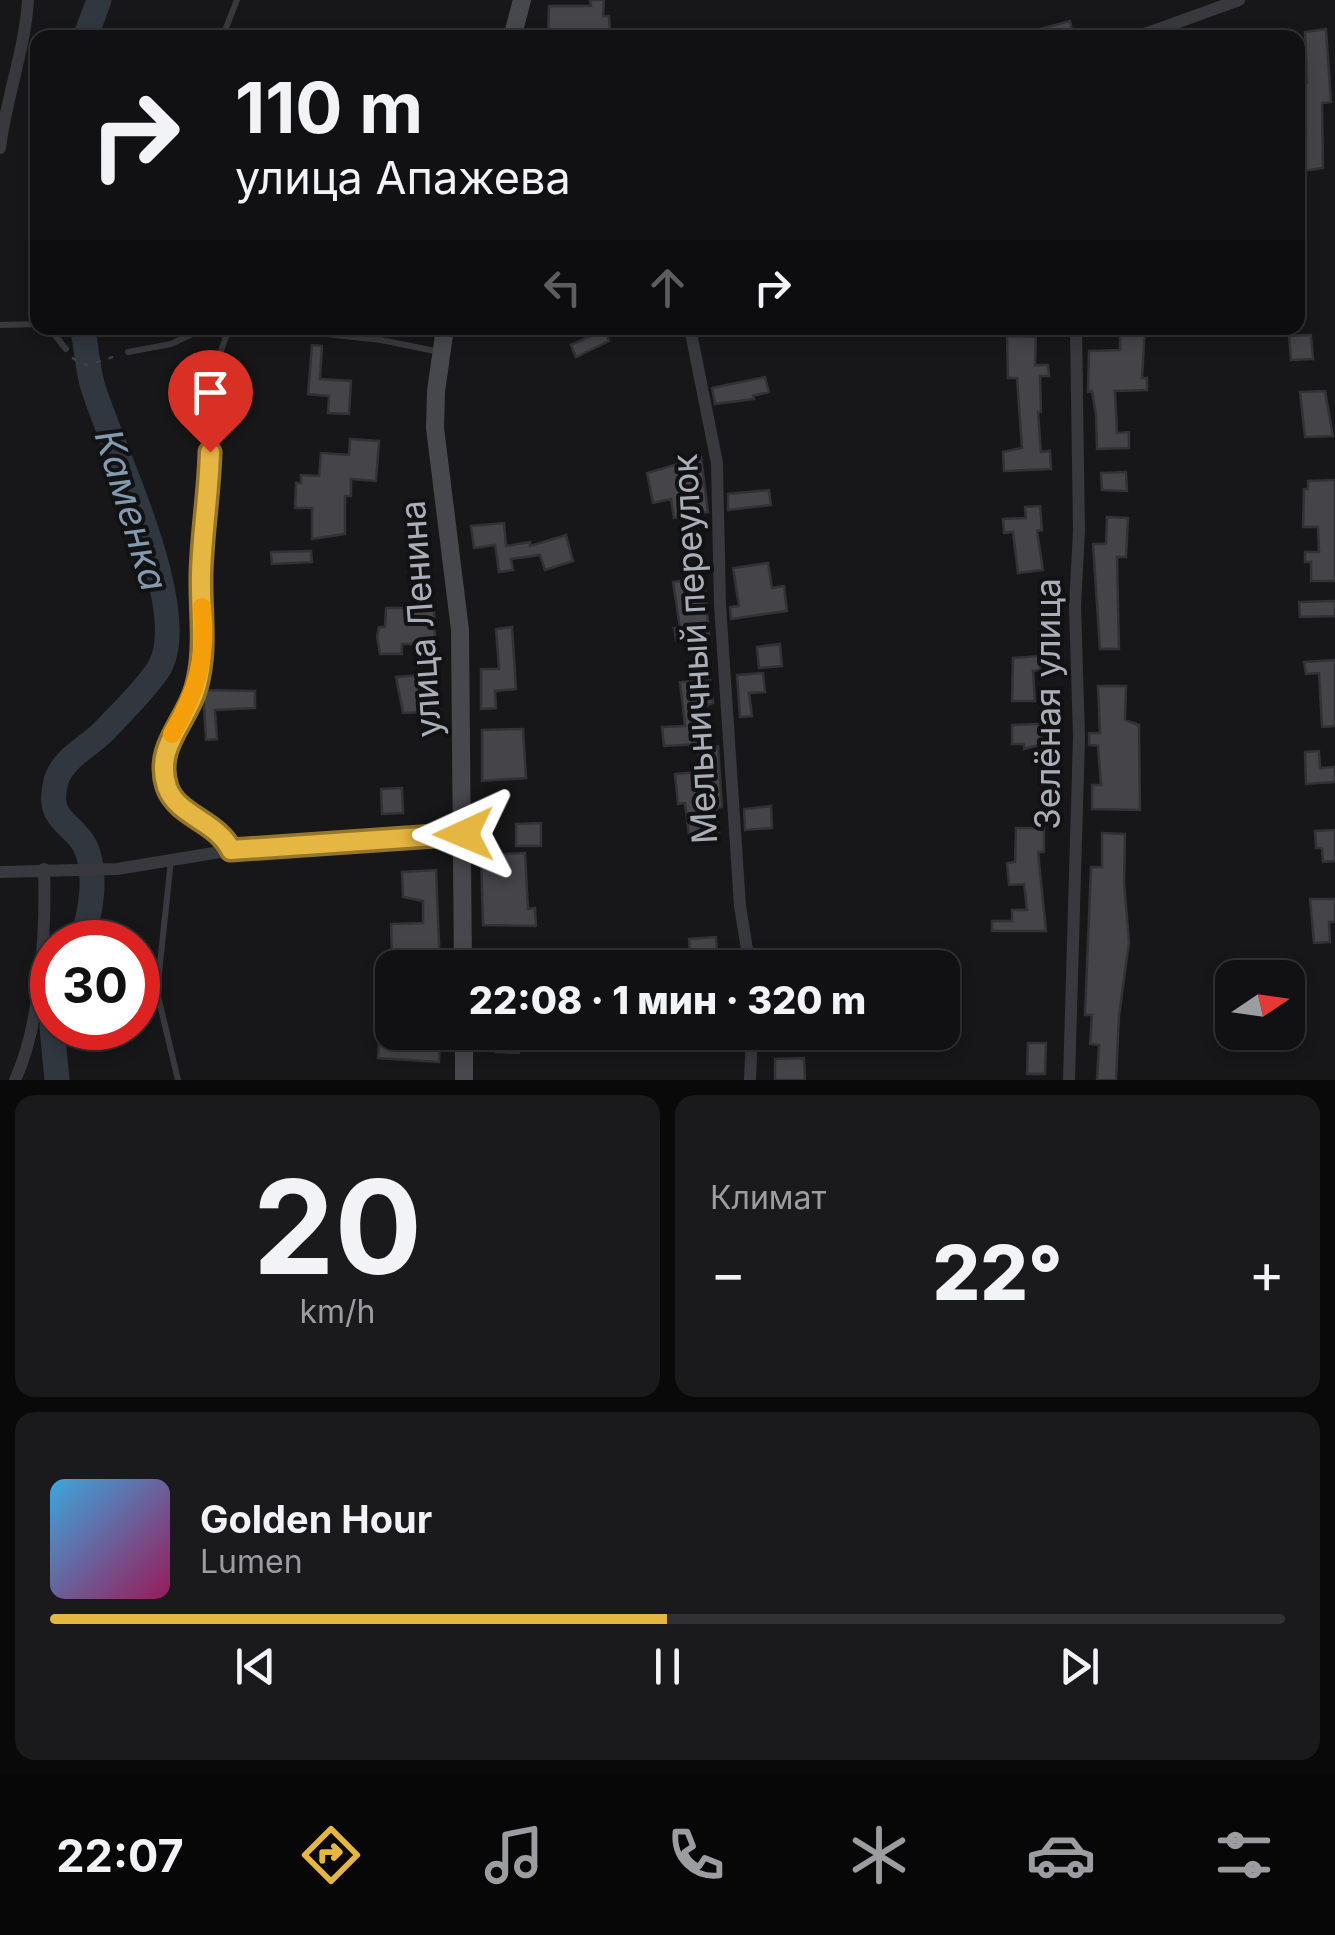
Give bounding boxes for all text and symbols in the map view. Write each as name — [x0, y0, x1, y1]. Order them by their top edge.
text: 110 m — [235, 65, 423, 150]
icon: right — [70, 70, 200, 200]
text: улица Апажева — [235, 150, 571, 205]
icon: left — [535, 260, 590, 315]
icon: ahead — [640, 260, 695, 315]
icon: right — [745, 260, 800, 315]
pin — [168, 350, 253, 453]
icon: arrive — [183, 365, 238, 420]
water label: Каменка — [86, 424, 178, 596]
street label: Мельничный переулок — [663, 453, 725, 845]
street label: улица Ленина — [391, 499, 449, 739]
street label: Зелёная улица — [1026, 578, 1068, 830]
position arrow — [412, 782, 516, 886]
speed limit sign: 30 — [30, 920, 160, 1050]
north arrow — [1215, 960, 1305, 1050]
map controls — [1215, 960, 1305, 1050]
text: 22:08 · 1 мин · 320 m — [469, 977, 866, 1023]
text: 20 — [253, 1148, 422, 1305]
text: Климат — [710, 1178, 826, 1217]
text: 22° — [932, 1227, 1063, 1318]
text: − — [710, 1240, 746, 1306]
text: + — [1249, 1240, 1285, 1306]
text: km/h — [299, 1292, 376, 1331]
text: Golden Hour — [200, 1496, 432, 1542]
text: Lumen — [200, 1542, 303, 1581]
icon: previous — [228, 1639, 283, 1694]
icon: pause — [640, 1639, 695, 1694]
icon: next — [1052, 1639, 1107, 1694]
icon: directions — [296, 1820, 366, 1890]
icon: music — [479, 1820, 549, 1890]
icon: phone — [661, 1820, 731, 1890]
icon: climate — [844, 1820, 914, 1890]
icon: car — [1026, 1820, 1096, 1890]
icon: filters — [1209, 1820, 1279, 1890]
text: 22:07 — [56, 1828, 184, 1883]

